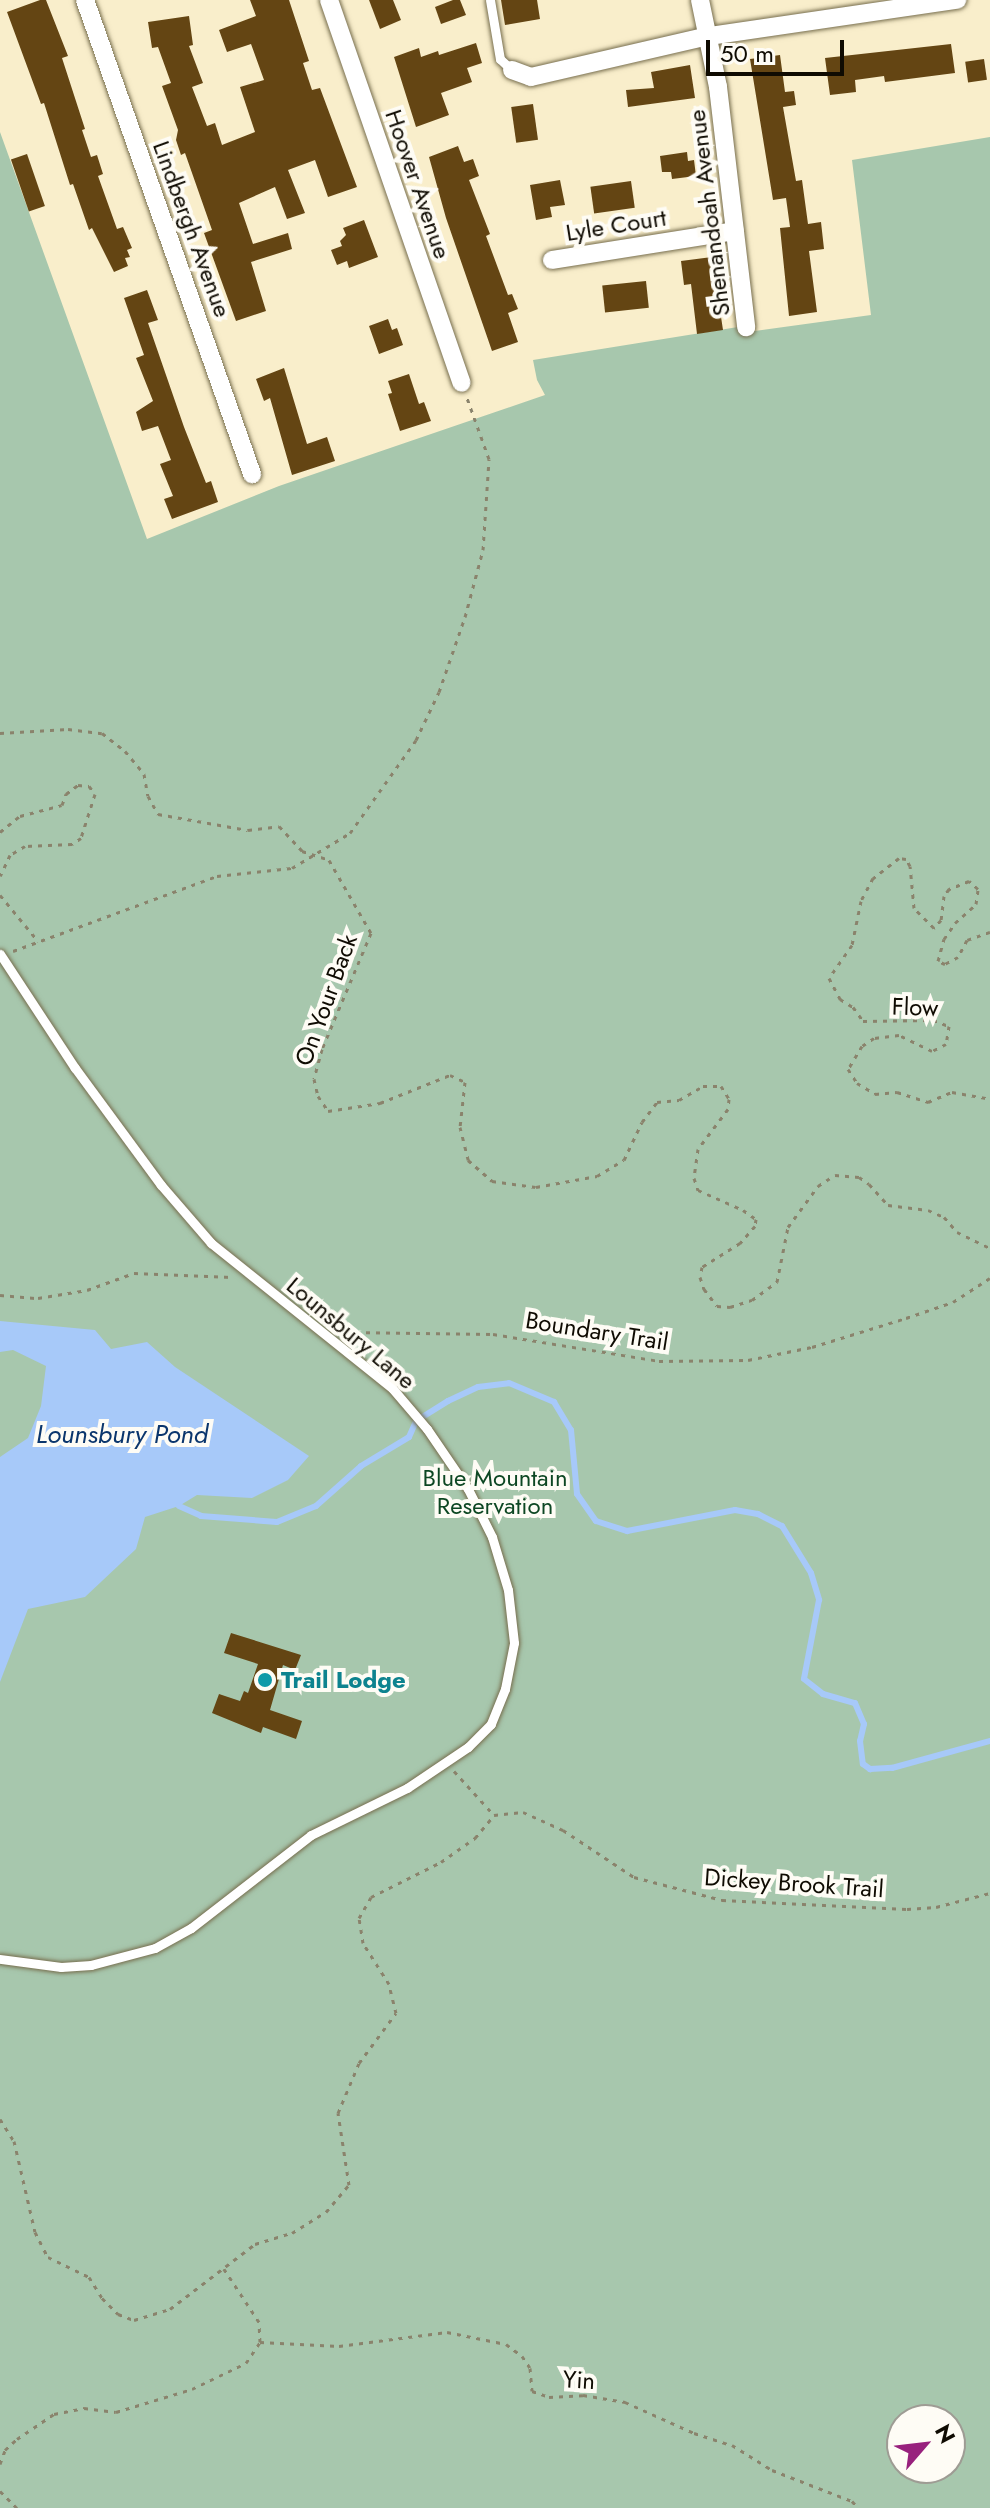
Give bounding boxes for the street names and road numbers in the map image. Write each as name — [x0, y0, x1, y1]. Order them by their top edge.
street label: Hoover Avenue — [379, 106, 457, 262]
street label: Shenandoah Avenue — [682, 108, 736, 318]
street label: Lindbergh Avenue — [147, 137, 237, 321]
street label: Lyle Court — [564, 203, 668, 247]
street label: On Your Back — [289, 930, 363, 1070]
street label: Flow — [891, 992, 939, 1022]
street label: Lounsbury Lane — [281, 1271, 421, 1395]
street label: Boundary Trail — [523, 1305, 671, 1357]
street label: Dickey Brook Trail — [703, 1862, 885, 1904]
street label: Yin — [562, 2365, 596, 2395]

